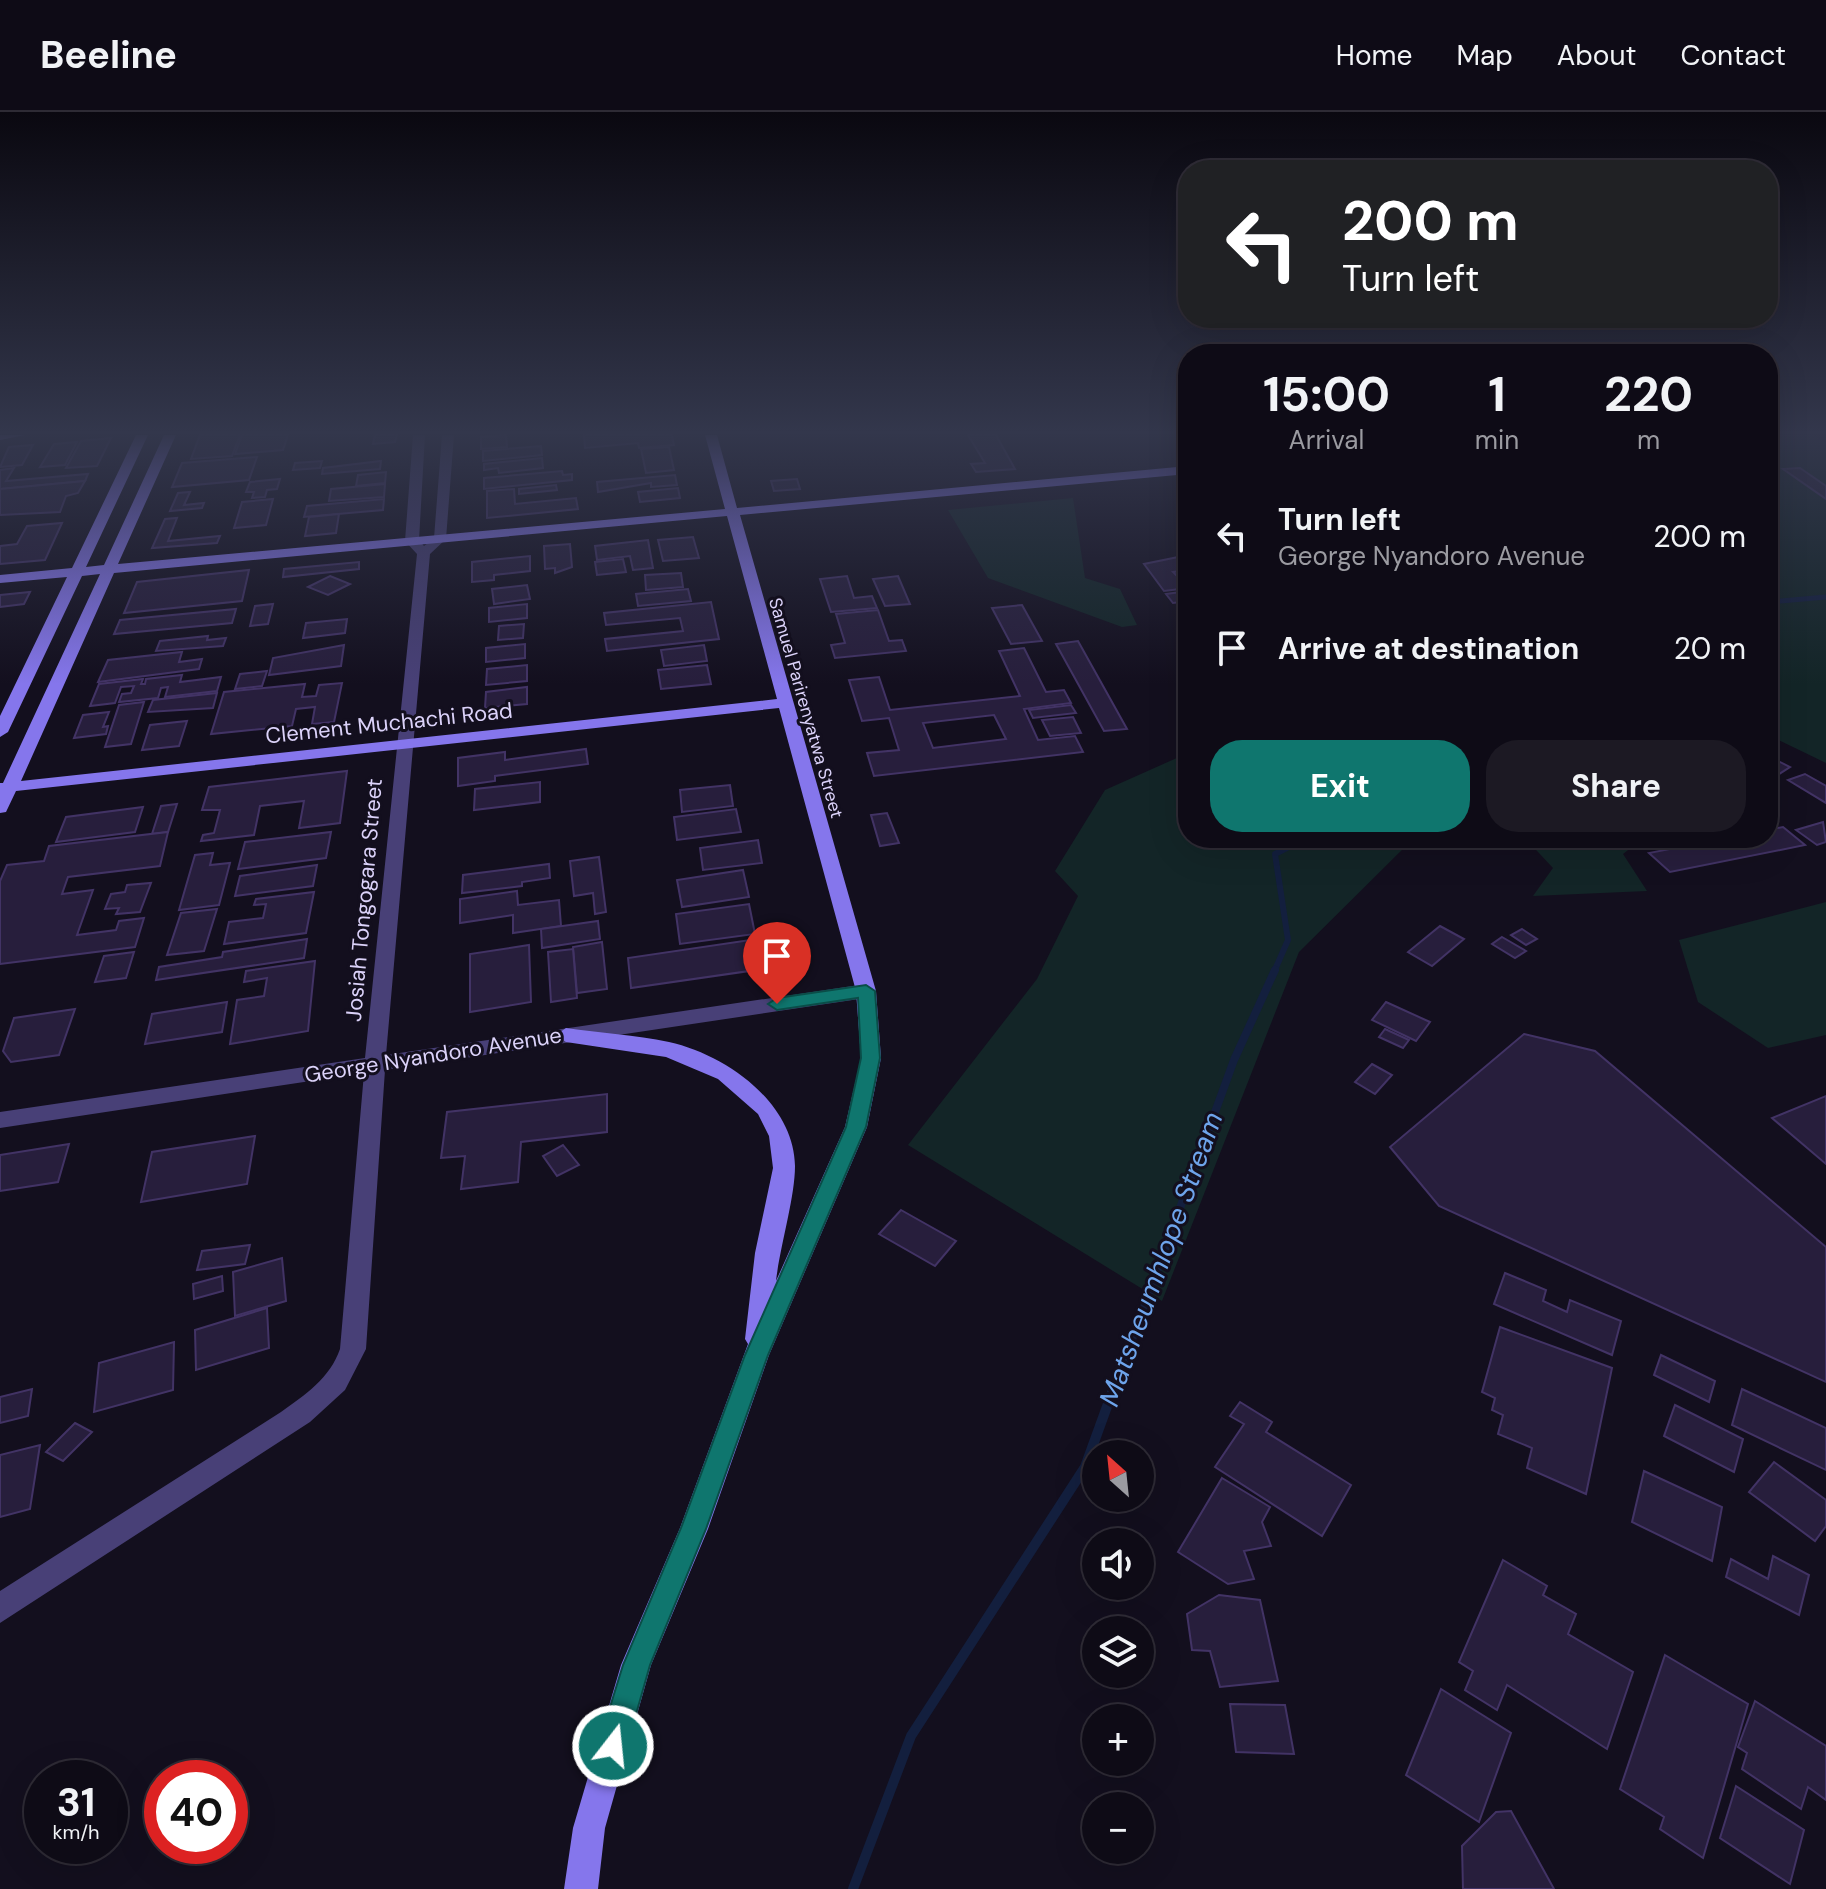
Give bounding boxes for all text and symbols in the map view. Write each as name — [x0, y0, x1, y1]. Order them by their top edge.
text: Beeline — [40, 30, 177, 80]
text: Home — [1336, 37, 1412, 74]
text: Map — [1456, 37, 1513, 74]
text: About — [1557, 37, 1636, 74]
text: Contact — [1680, 37, 1786, 74]
text: 200 m — [1342, 184, 1519, 257]
icon: left — [1210, 192, 1314, 296]
text: Turn left — [1342, 255, 1479, 302]
text: 15:00 — [1263, 363, 1390, 426]
text: 1 — [1488, 363, 1506, 426]
text: 220 — [1604, 363, 1693, 426]
text: Arrival — [1289, 423, 1364, 457]
text: min — [1475, 423, 1519, 457]
text: m — [1637, 423, 1660, 457]
text: Turn left — [1278, 500, 1401, 539]
icon: left — [1210, 514, 1254, 558]
text: 200 m — [1653, 517, 1746, 556]
text: George Nyandoro Avenue — [1278, 539, 1585, 573]
street label: Samuel Parirenyatwa Street — [763, 595, 849, 821]
icon: arrive — [1210, 626, 1254, 670]
text: Arrive at destination — [1278, 629, 1579, 668]
text: 20 m — [1674, 629, 1746, 668]
street label: Clement Muchachi Road — [264, 696, 514, 750]
button: Exit — [1210, 740, 1470, 832]
button: Share — [1486, 740, 1746, 832]
street label: Josiah Tongogara Street — [339, 777, 389, 1023]
pin — [743, 922, 811, 1004]
icon: arrive — [755, 934, 799, 978]
street label: George Nyandoro Avenue — [302, 1020, 564, 1090]
water label: Matsheumhlope Stream — [1091, 1107, 1231, 1411]
north arrow — [1082, 1440, 1154, 1512]
map controls — [1082, 1440, 1154, 1864]
button: sound — [1082, 1528, 1154, 1600]
button: layers — [1082, 1616, 1154, 1688]
position arrow — [571, 1704, 655, 1788]
button: + — [1082, 1704, 1154, 1776]
speed limit sign: 40 — [144, 1760, 248, 1864]
text: 31 — [57, 1776, 95, 1828]
button: − — [1082, 1792, 1154, 1864]
text: km/h — [52, 1819, 100, 1845]

